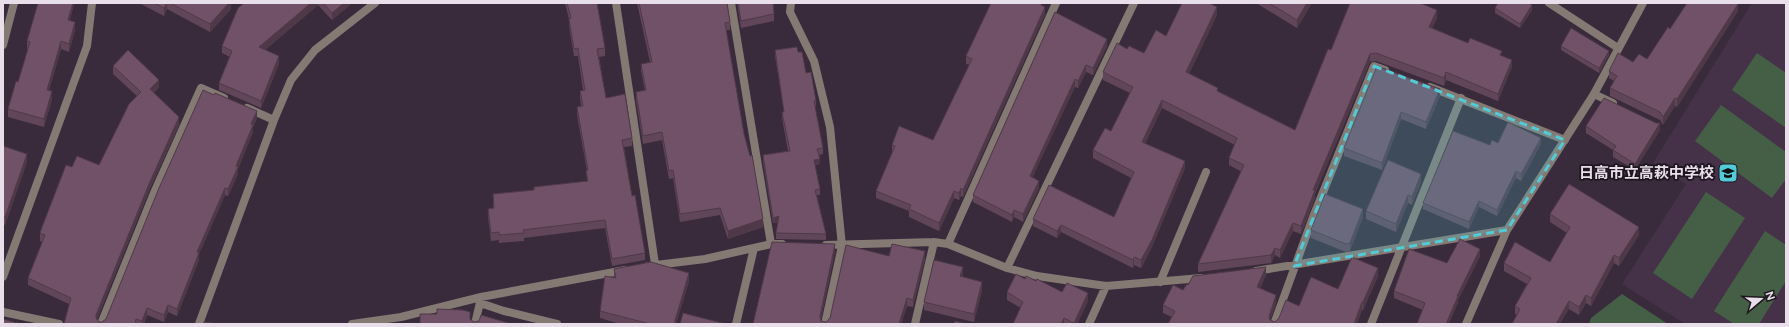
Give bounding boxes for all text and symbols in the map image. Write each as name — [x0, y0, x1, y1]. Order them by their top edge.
school or university icon: 日高市立高萩中学校 — [1717, 162, 1739, 184]
place label: 日高市立高萩中学校 — [1579, 164, 1714, 182]
north arrow — [1741, 279, 1781, 319]
text: N — [1762, 290, 1778, 302]

